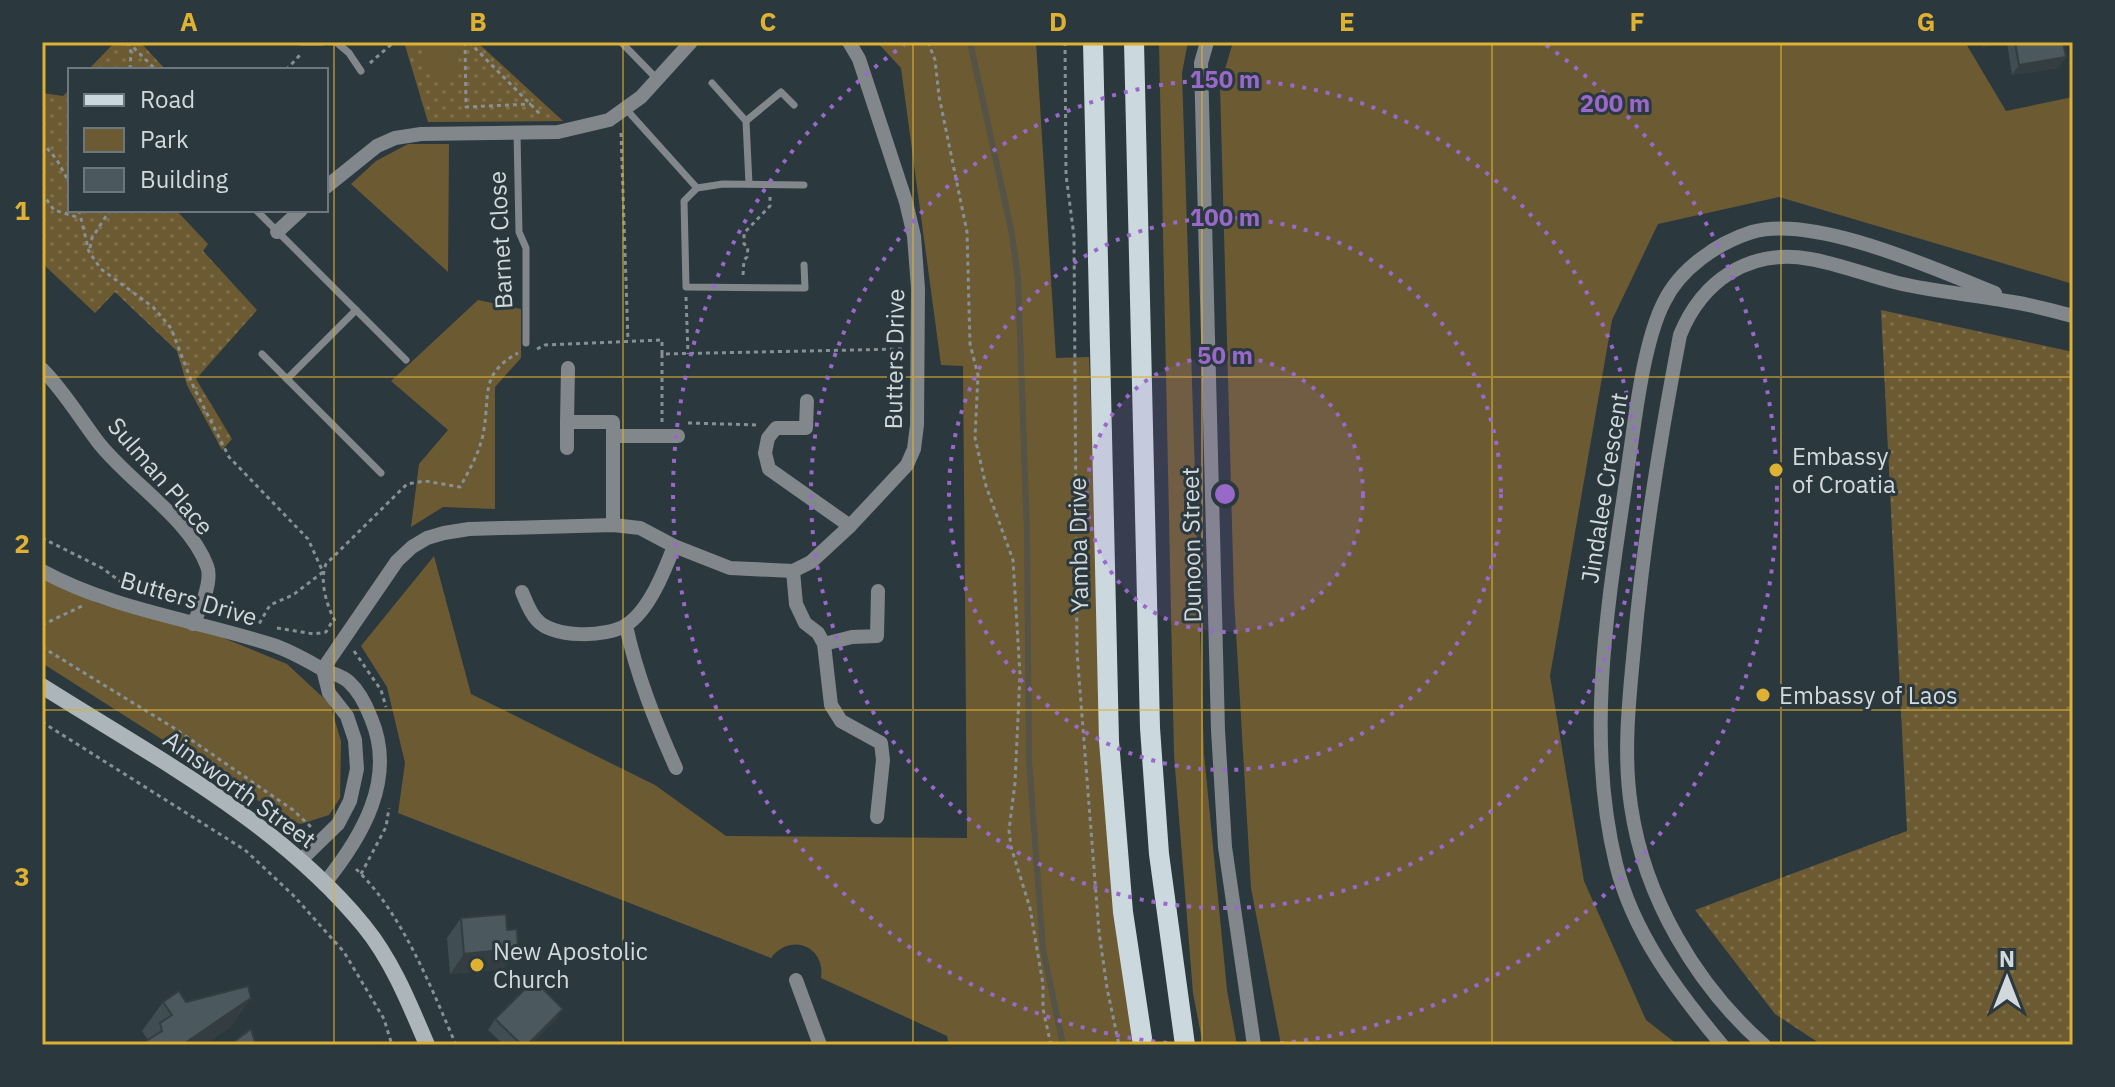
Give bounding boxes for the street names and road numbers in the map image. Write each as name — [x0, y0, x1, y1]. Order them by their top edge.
street label: Barnet Close — [480, 170, 520, 310]
street label: Butters Drive — [877, 288, 911, 430]
street label: Jindalee Crescent — [1573, 390, 1635, 586]
street label: Sulman Place — [101, 410, 221, 542]
street label: Dunoon Street — [1174, 467, 1208, 623]
street label: Yamba Drive — [1061, 477, 1095, 613]
street label: Butters Drive — [117, 563, 261, 633]
street label: Ainsworth Street — [157, 723, 323, 855]

